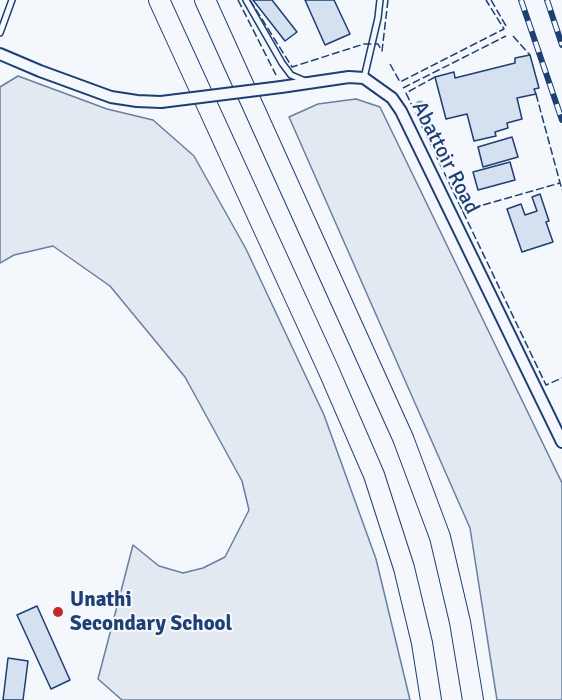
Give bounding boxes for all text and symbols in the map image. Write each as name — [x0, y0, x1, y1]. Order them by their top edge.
street label: Abattoir Road — [406, 98, 484, 218]
place label: Unathi Secondary School — [70, 587, 232, 637]
marker: Unathi Secondary School — [51, 605, 65, 619]

